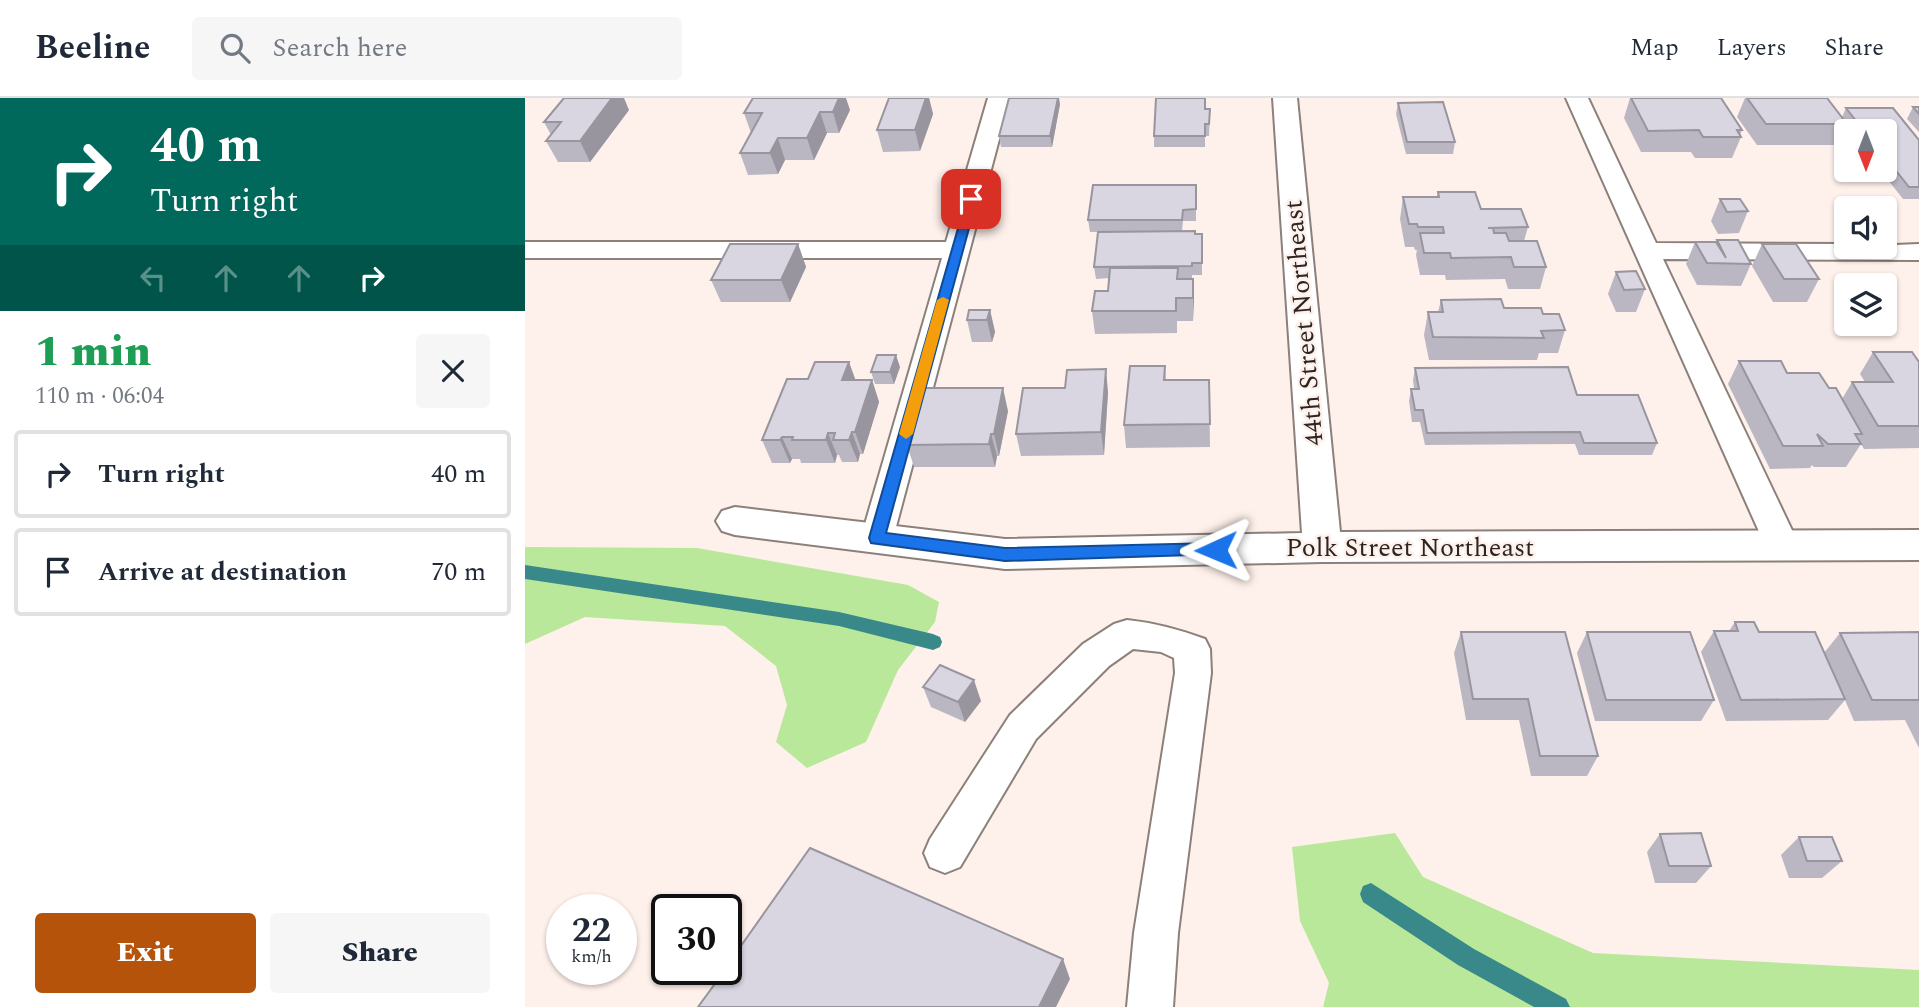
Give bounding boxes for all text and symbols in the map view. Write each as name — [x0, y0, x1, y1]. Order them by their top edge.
search box — [192, 17, 682, 80]
text: Beeline — [35, 23, 150, 73]
text: Search here — [272, 28, 407, 68]
icon: search — [216, 29, 254, 67]
text: Map — [1630, 30, 1679, 66]
text: Layers — [1717, 30, 1787, 66]
text: Share — [1825, 30, 1884, 66]
text: 40 m — [150, 109, 261, 184]
north arrow — [1834, 119, 1897, 182]
map controls — [1834, 119, 1897, 336]
icon: right — [35, 126, 126, 217]
pin — [941, 169, 1001, 229]
text: Turn right — [150, 177, 298, 226]
icon: arrive — [952, 180, 990, 218]
button: sound — [1834, 196, 1897, 259]
street label: 44th Street Northeast — [1273, 198, 1335, 448]
icon: left — [134, 259, 172, 297]
icon: ahead — [207, 259, 245, 297]
icon: ahead — [280, 259, 318, 297]
icon: right — [353, 259, 391, 297]
button: layers — [1834, 273, 1897, 336]
text: 1 min — [35, 321, 151, 384]
button: close — [416, 334, 490, 408]
text: 110 m · 06:04 — [35, 379, 164, 414]
text: Turn right — [98, 454, 225, 494]
text: 40 m — [431, 454, 486, 494]
icon: right — [39, 455, 77, 493]
position arrow — [1179, 513, 1253, 587]
street label: Polk Street Northeast — [1286, 528, 1534, 568]
text: Arrive at destination — [98, 552, 347, 592]
text: 70 m — [431, 552, 486, 592]
icon: arrive — [39, 553, 77, 591]
speed limit sign: 30 — [651, 894, 742, 985]
text: 22 — [572, 904, 611, 957]
button: Exit — [35, 913, 256, 993]
button: Share — [270, 913, 490, 993]
text: km/h — [571, 943, 612, 970]

